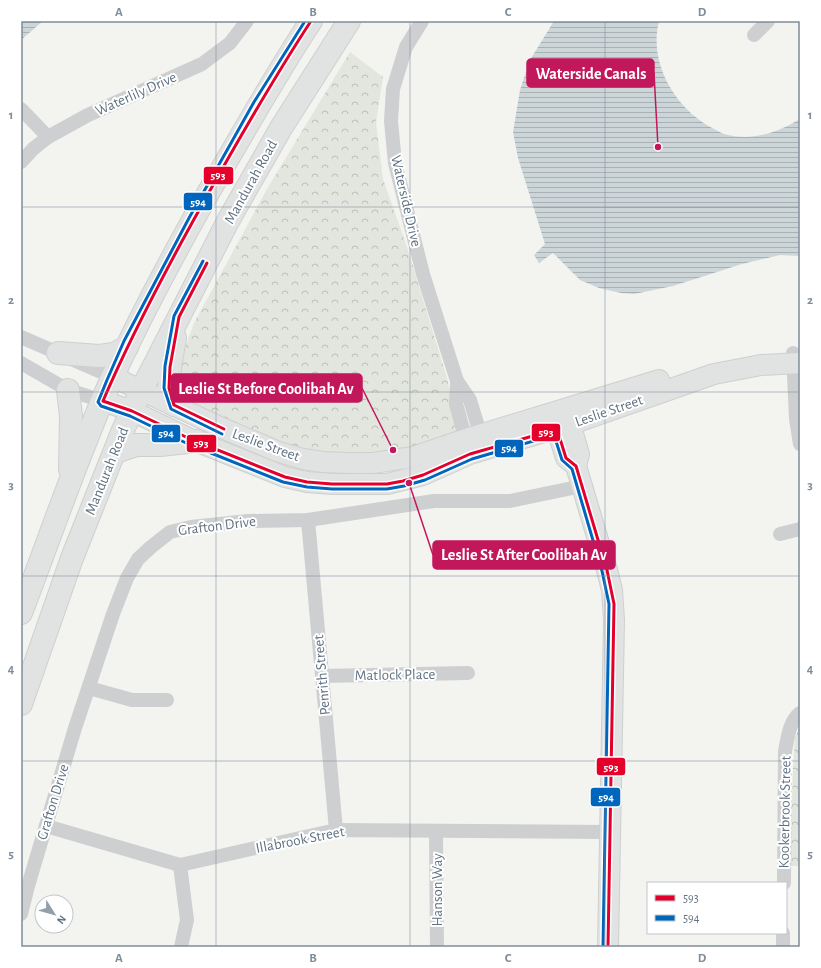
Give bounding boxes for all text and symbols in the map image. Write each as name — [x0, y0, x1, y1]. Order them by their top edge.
text: A — [115, 6, 123, 19]
text: B — [309, 6, 317, 19]
text: C — [505, 6, 512, 19]
text: D — [698, 6, 707, 19]
callout: Waterside Canals — [527, 59, 654, 87]
text: Waterside Canals — [536, 66, 646, 82]
street label: Waterlily Drive — [93, 69, 179, 119]
text: 1 — [9, 109, 13, 122]
text: 1 — [808, 109, 812, 122]
street label: Mandurah Road — [222, 137, 280, 226]
street label: Waterside Drive — [388, 154, 424, 248]
line badge: 593 — [203, 166, 234, 185]
text: 593 — [211, 170, 226, 181]
line badge: 594 — [183, 192, 213, 211]
text: 594 — [190, 197, 206, 208]
text: 2 — [8, 294, 14, 307]
text: 2 — [807, 294, 813, 307]
callout: Leslie St Before Coolibah Av — [171, 374, 362, 402]
text: Leslie St Before Coolibah Av — [178, 381, 355, 397]
street label: Leslie Street — [573, 392, 645, 430]
line badge: 593 — [531, 423, 561, 442]
line badge: 594 — [151, 424, 181, 443]
street label: Mandurah Road — [83, 425, 131, 517]
street label: Leslie Street — [230, 426, 302, 464]
text: 593 — [539, 427, 554, 438]
text: 594 — [158, 428, 174, 439]
line badge: 593 — [186, 434, 217, 453]
text: 593 — [194, 438, 209, 449]
line badge: 594 — [494, 439, 524, 458]
text: 594 — [501, 443, 517, 454]
text: 3 — [8, 479, 14, 492]
text: 3 — [807, 479, 813, 492]
street label: Grafton Drive — [177, 514, 257, 538]
callout: Leslie St After Coolibah Av — [433, 541, 615, 569]
text: Leslie St After Coolibah Av — [441, 547, 608, 563]
street label: Penrith Street — [311, 634, 333, 716]
text: 4 — [8, 663, 15, 676]
text: 4 — [807, 663, 814, 676]
street label: Matlock Place — [355, 667, 436, 683]
street label: Kookerbrook Street — [777, 755, 793, 868]
line badge: 593 — [596, 757, 626, 776]
street label: Grafton Drive — [34, 762, 72, 842]
text: 593 — [604, 762, 619, 773]
line badge: 594 — [590, 787, 621, 807]
text: 594 — [598, 792, 614, 803]
street label: Illabrook Street — [254, 824, 346, 856]
text: 5 — [8, 848, 14, 861]
text: 5 — [807, 848, 813, 861]
street label: Hanson Way — [430, 853, 445, 927]
legend — [647, 882, 787, 934]
text: 593 — [683, 892, 699, 904]
north arrow — [34, 894, 74, 934]
text: 594 — [683, 912, 700, 924]
text: N — [55, 913, 68, 926]
text: A — [115, 952, 123, 965]
text: B — [309, 952, 317, 965]
text: C — [505, 952, 512, 965]
text: D — [698, 952, 707, 965]

